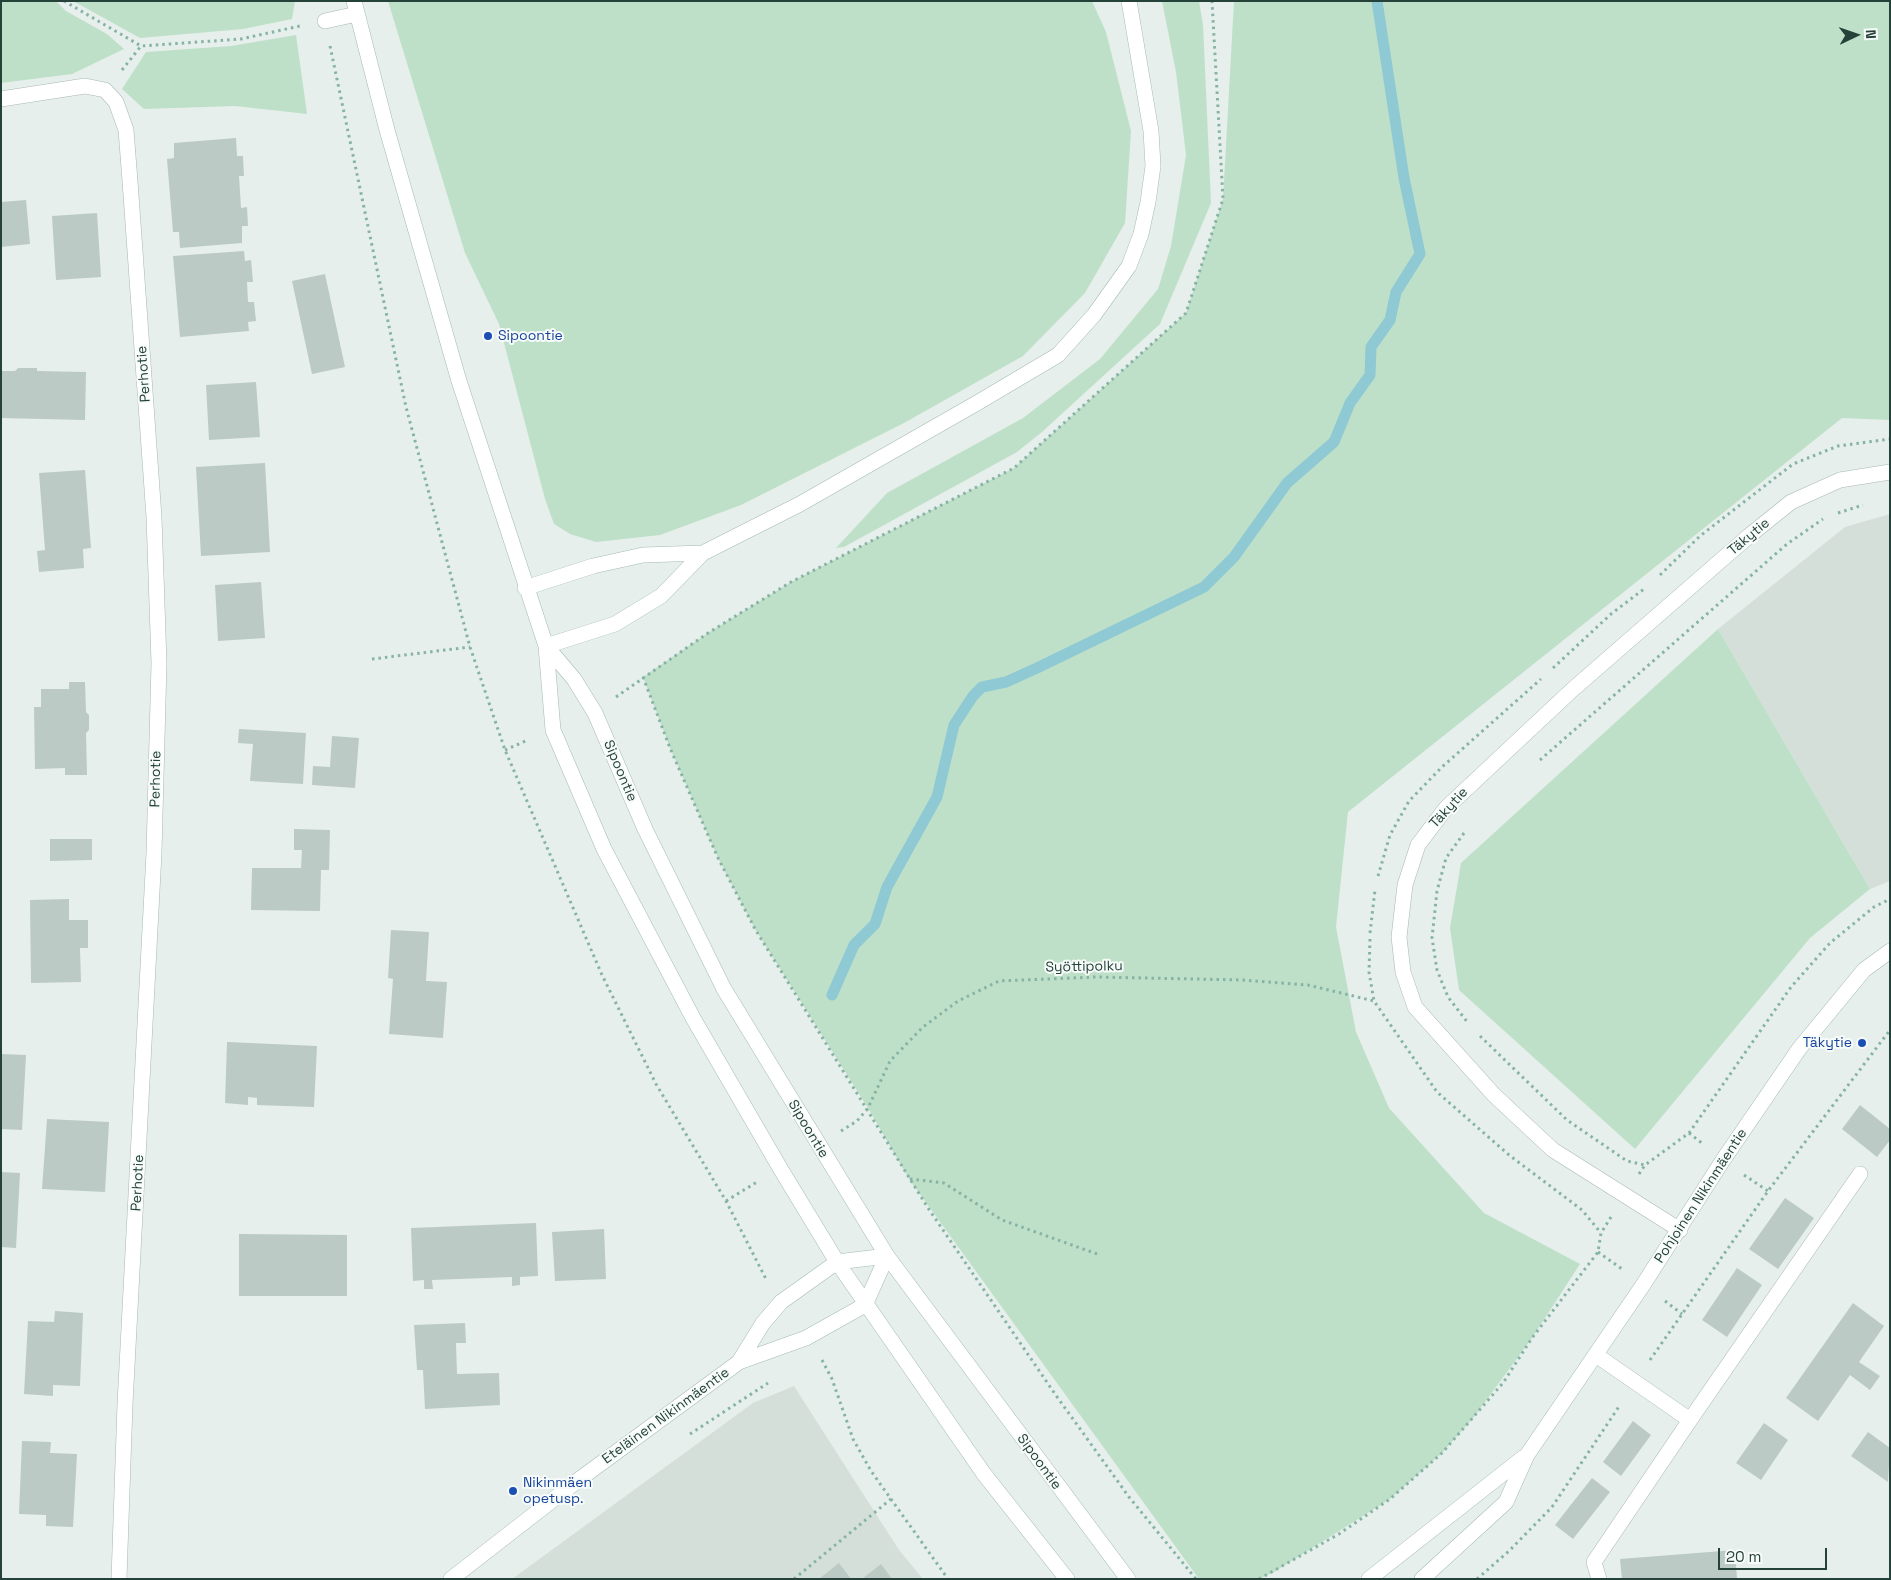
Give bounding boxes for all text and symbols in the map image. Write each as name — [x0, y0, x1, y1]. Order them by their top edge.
north arrow — [1831, 10, 1881, 60]
text: N — [1862, 29, 1880, 39]
place label: Sipoontie — [498, 328, 563, 344]
marker: Sipoontie — [482, 330, 494, 342]
street label: Perhotie — [134, 345, 154, 403]
street label: Täkytie — [1725, 515, 1773, 559]
street label: Sipoontie — [600, 738, 640, 804]
street label: Perhotie — [147, 750, 165, 808]
street label: Täkytie — [1426, 784, 1472, 832]
street label: Syöttipolku — [1045, 958, 1123, 976]
place label: Täkytie — [1803, 1035, 1852, 1051]
marker: Täkytie — [1856, 1037, 1868, 1049]
street label: Sipoontie — [784, 1097, 832, 1161]
street label: Pohjoinen Nikinmäentie — [1651, 1126, 1751, 1266]
street label: Perhotie — [128, 1154, 148, 1212]
street label: Eteläinen Nikinmäentie — [599, 1364, 733, 1468]
street label: Sipoontie — [1013, 1431, 1065, 1493]
place label: Nikinmäen opetusp. — [523, 1475, 592, 1508]
marker: Nikinmäen opetusp. — [507, 1485, 519, 1497]
scale bar — [1721, 1538, 1830, 1570]
text: 20 m — [1726, 1547, 1761, 1566]

